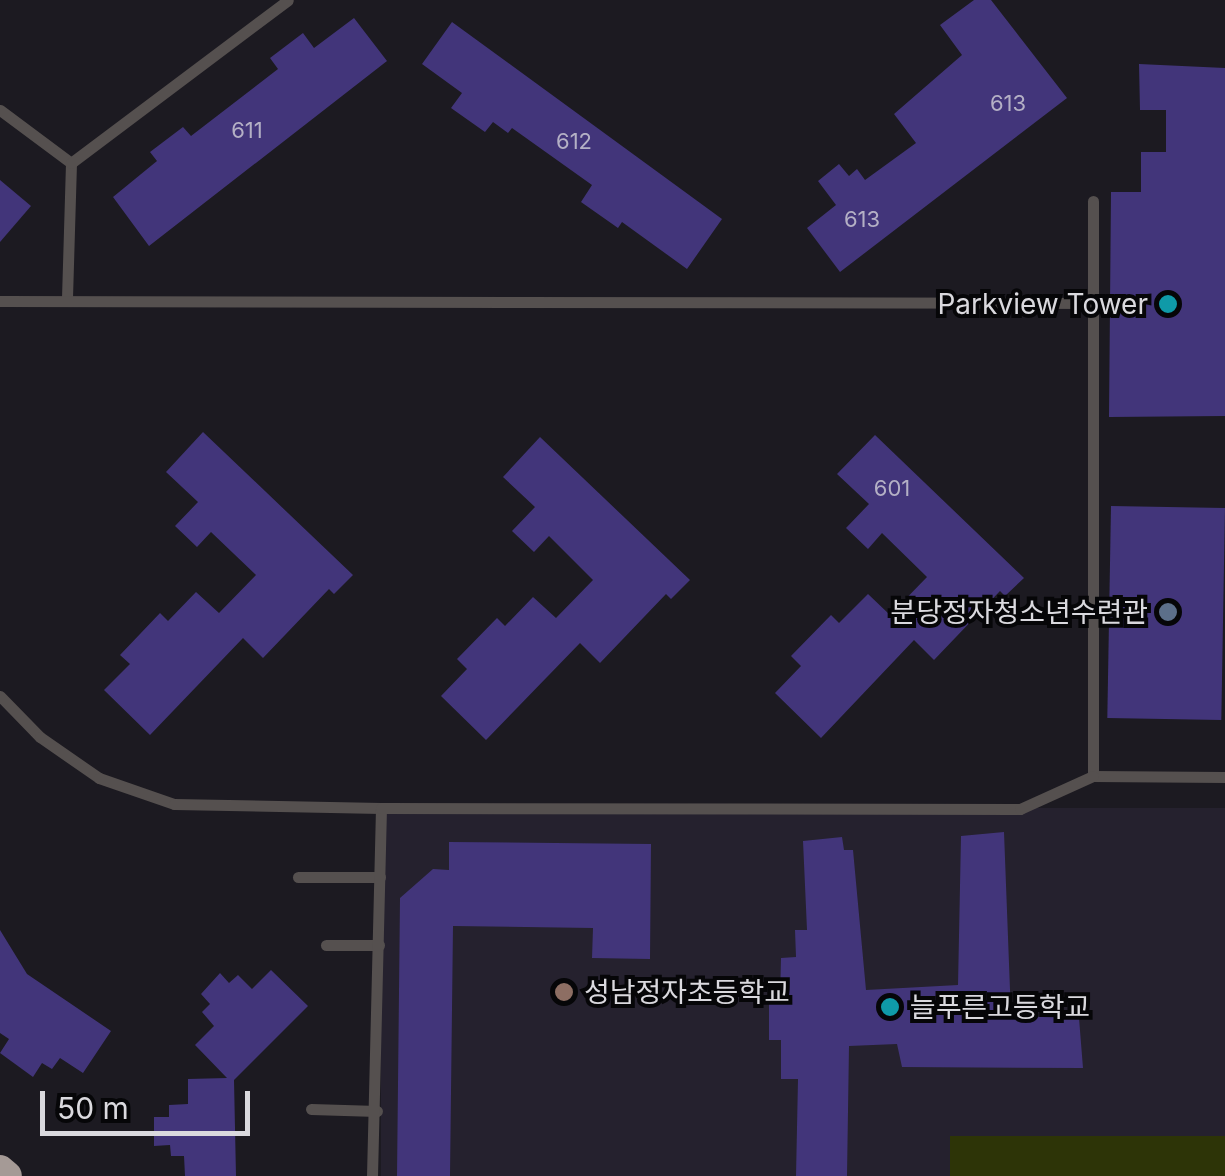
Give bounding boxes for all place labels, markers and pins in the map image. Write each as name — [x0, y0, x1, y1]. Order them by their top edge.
place label: Parkview Tower — [937, 287, 1148, 321]
marker: Parkview Tower — [1157, 293, 1179, 315]
place label: 분당정자청소년수련관 — [890, 595, 1148, 629]
marker: 분당정자청소년수련관 — [1157, 601, 1179, 623]
place label: 성남정자초등학교 — [584, 975, 790, 1009]
marker: 성남정자초등학교 — [553, 981, 575, 1003]
place label: 늘푸른고등학교 — [910, 990, 1090, 1024]
marker: 늘푸른고등학교 — [879, 996, 901, 1018]

